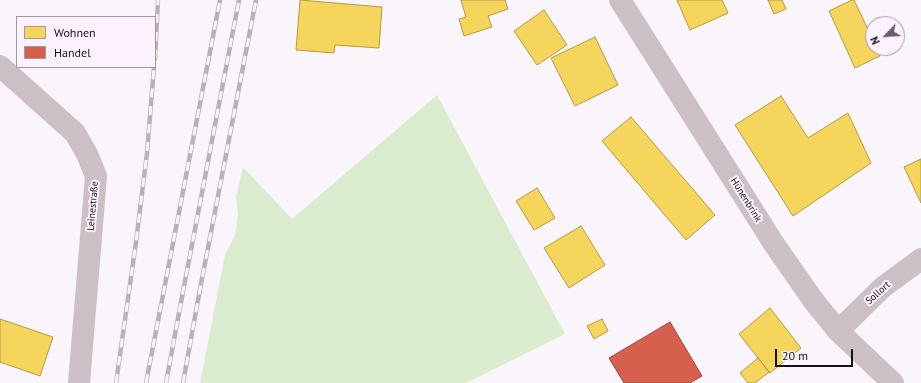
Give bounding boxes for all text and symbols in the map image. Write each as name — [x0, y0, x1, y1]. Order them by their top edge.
legend — [16, 16, 156, 68]
north arrow — [865, 16, 905, 56]
text: Wohnen — [54, 25, 96, 40]
text: N — [867, 34, 883, 47]
text: Handel — [54, 45, 91, 60]
street label: Hünenbrink — [728, 176, 764, 224]
street label: Leinestraße — [85, 181, 101, 231]
street label: Sollort — [863, 279, 893, 307]
scale bar — [777, 341, 855, 367]
text: 20 m — [782, 348, 808, 363]

